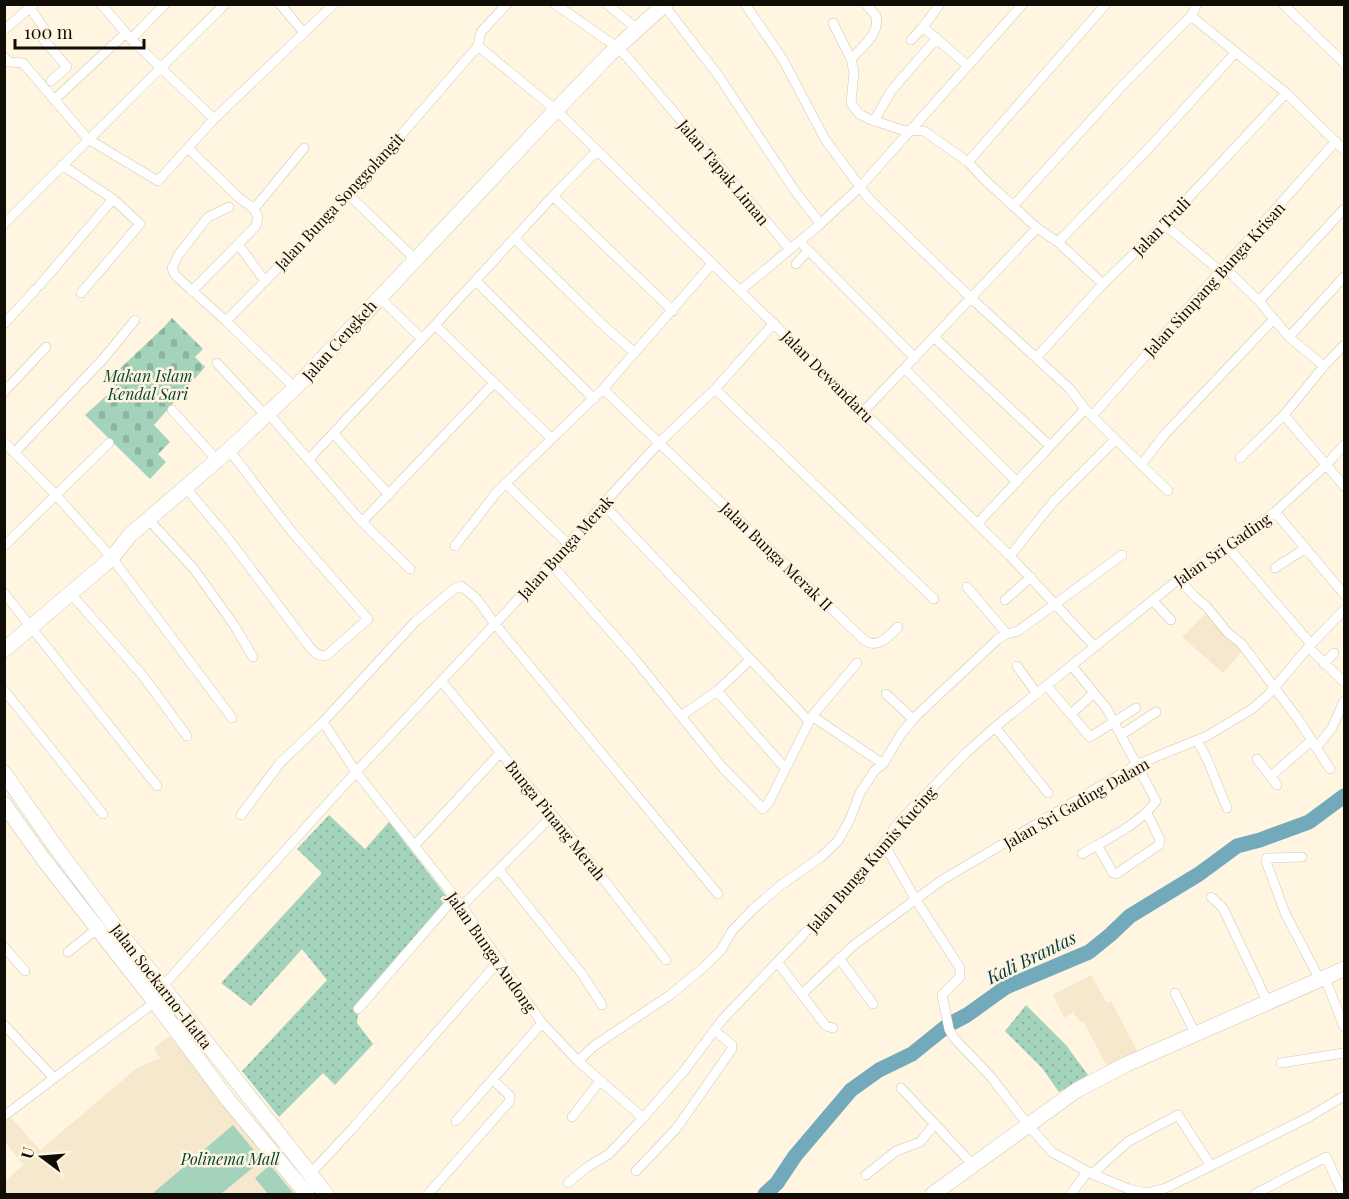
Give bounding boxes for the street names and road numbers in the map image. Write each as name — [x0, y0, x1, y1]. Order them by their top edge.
street label: Jalan Tapak Liman — [673, 114, 775, 230]
street label: Jalan Bunga Songgolangit — [269, 128, 408, 275]
street label: Jalan Truli — [1127, 192, 1195, 261]
street label: Jalan Simpang Bunga Krisan — [1138, 197, 1289, 362]
street label: Jalan Cengkeh — [296, 295, 381, 386]
street label: Jalan Dewandaru — [777, 325, 879, 427]
street label: Jalan Bunga Merak — [512, 490, 618, 604]
street label: Jalan Bunga Merak II — [716, 496, 837, 615]
street label: Jalan Sri Gading — [1168, 507, 1275, 591]
street label: Jalan Sri Gading Dalam — [999, 753, 1152, 854]
street label: Bunga Pinang Merah — [501, 756, 611, 885]
street label: Jalan Bunga Kumis Kucing — [801, 781, 941, 937]
street label: Jalan Bunga Andong — [442, 887, 542, 1017]
street label: Jalan Soekarno-Hatta — [106, 918, 217, 1053]

